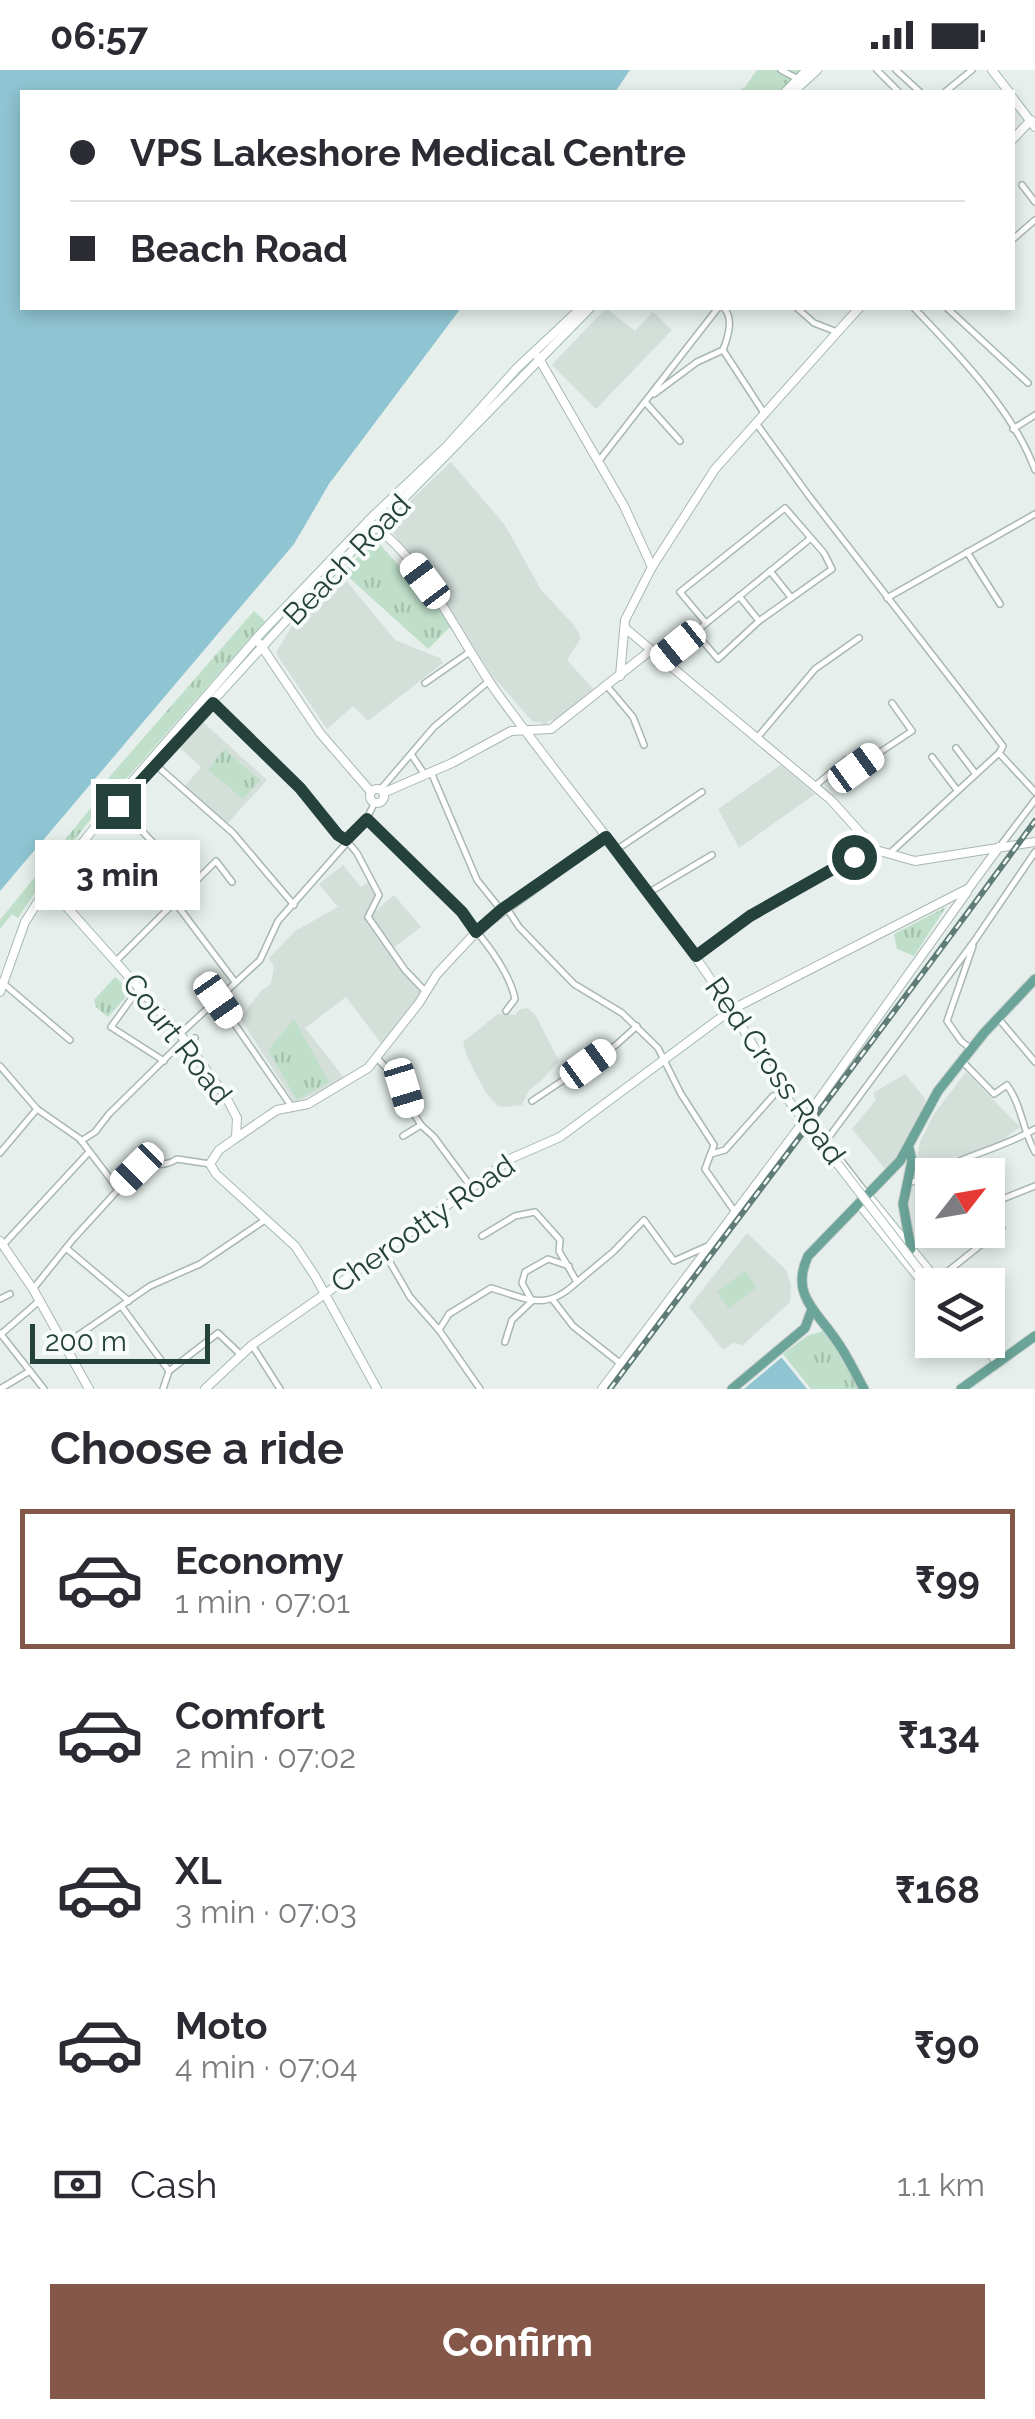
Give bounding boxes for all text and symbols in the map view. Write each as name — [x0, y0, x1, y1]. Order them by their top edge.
text: 06:57 — [50, 13, 148, 58]
text: VPS Lakeshore Medical Centre — [130, 130, 686, 175]
text: Beach Road — [130, 226, 348, 271]
street label: Beach Road — [276, 487, 417, 632]
car — [395, 548, 455, 614]
car — [645, 615, 711, 677]
car — [823, 738, 889, 798]
route end — [96, 784, 141, 829]
route start — [832, 835, 877, 880]
callout: 3 min — [36, 841, 200, 911]
text: 3 min — [76, 856, 159, 893]
street label: Court Road — [115, 966, 239, 1111]
car — [189, 967, 247, 1033]
street label: Red Cross Road — [698, 971, 853, 1171]
car — [555, 1034, 621, 1094]
car — [381, 1055, 427, 1121]
car — [105, 1137, 169, 1201]
street label: Cherootty Road — [324, 1147, 521, 1300]
north arrow — [915, 1158, 1005, 1248]
map controls — [915, 1158, 1005, 1358]
button: layers — [915, 1268, 1005, 1358]
scale bar — [30, 1319, 210, 1364]
text: 200 m — [45, 1325, 127, 1358]
text: Choose a ride — [50, 1422, 344, 1475]
icon: car — [55, 1534, 145, 1624]
text: Economy — [175, 1538, 344, 1583]
text: ₹99 — [915, 1557, 980, 1602]
text: 1 min · 07:01 — [175, 1583, 350, 1620]
icon: car — [55, 1689, 145, 1779]
text: Comfort — [175, 1693, 325, 1738]
text: ₹134 — [898, 1712, 980, 1757]
text: 2 min · 07:02 — [175, 1738, 356, 1775]
icon: car — [55, 1844, 145, 1934]
text: XL — [175, 1848, 222, 1893]
text: ₹168 — [895, 1867, 980, 1912]
text: 3 min · 07:03 — [175, 1893, 357, 1930]
icon: car — [55, 1999, 145, 2089]
text: Moto — [175, 2003, 268, 2048]
text: ₹90 — [914, 2022, 980, 2067]
text: 4 min · 07:04 — [175, 2048, 358, 2085]
icon: cash — [50, 2157, 105, 2212]
text: Cash — [130, 2162, 217, 2207]
text: 1.1 km — [897, 2166, 985, 2203]
button: Confirm — [50, 2284, 985, 2399]

